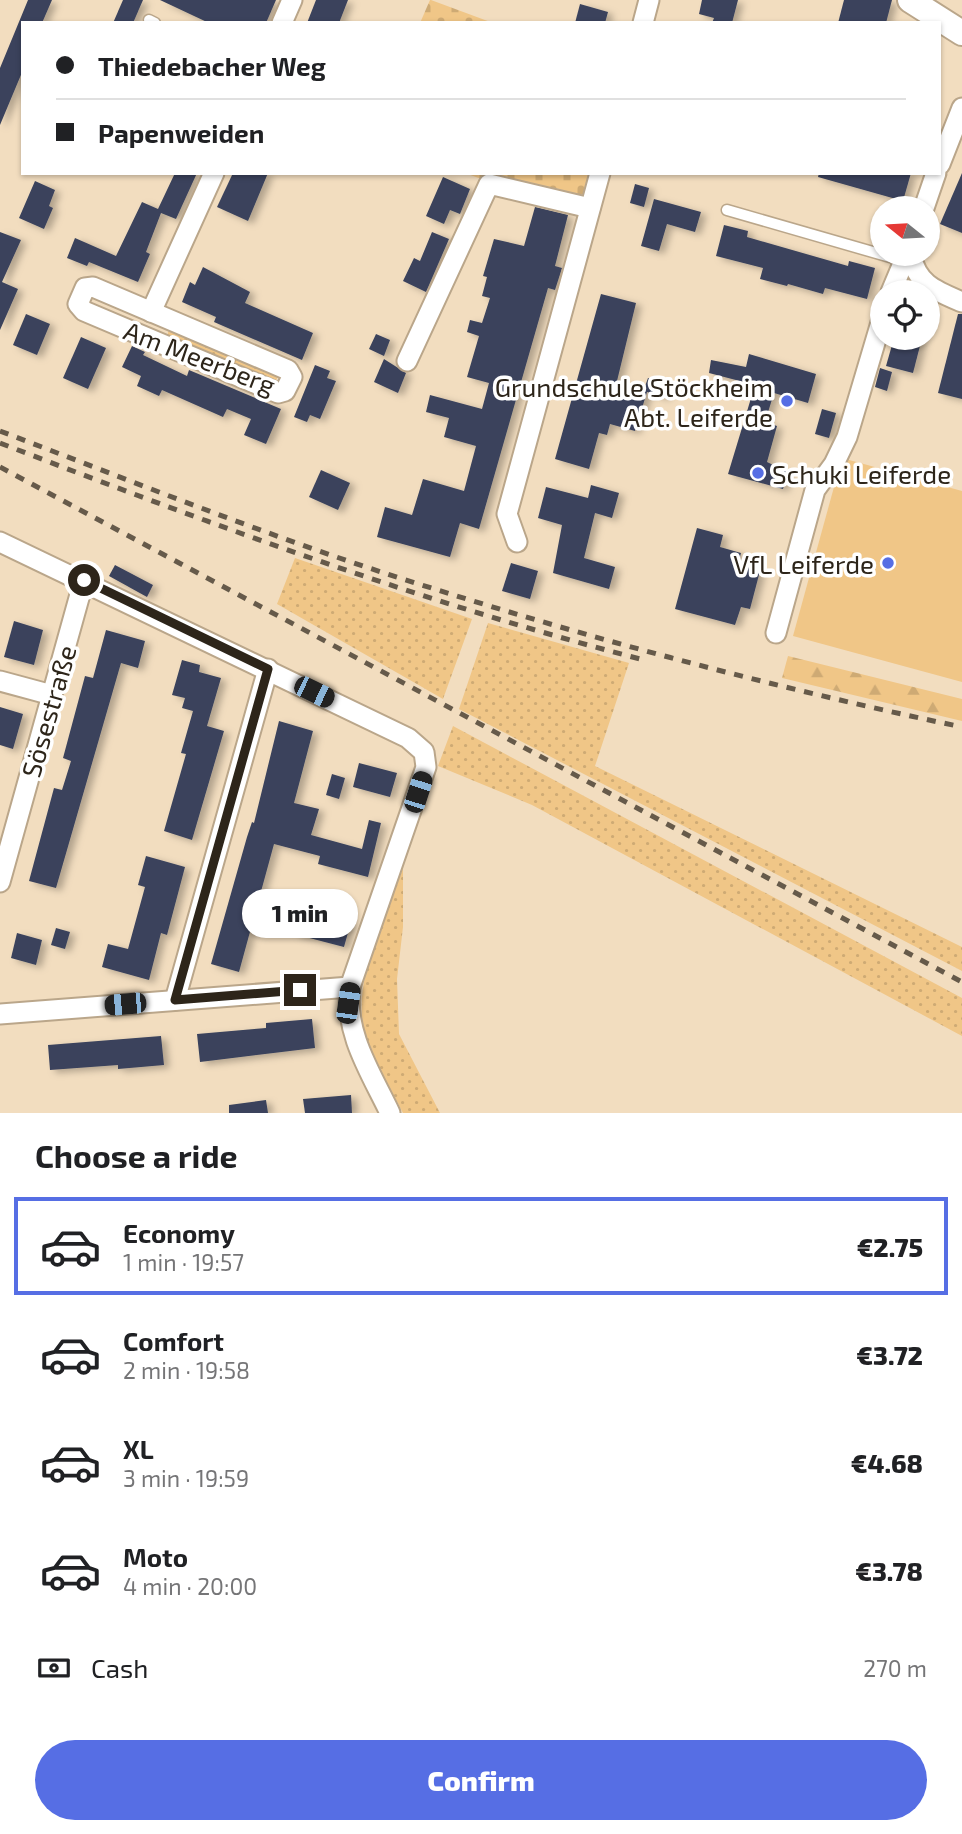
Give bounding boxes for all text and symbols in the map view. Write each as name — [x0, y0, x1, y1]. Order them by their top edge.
text: Thiedebacher Weg — [98, 50, 326, 81]
text: Papenweiden — [98, 117, 264, 148]
north arrow — [870, 196, 940, 266]
map controls — [870, 196, 940, 350]
button: locate — [870, 280, 940, 350]
street label: Am Meerberg — [120, 314, 280, 400]
place label: Grundschule Stöckheim Abt. Leiferde — [495, 371, 773, 432]
marker: Grundschule Stöckheim Abt. Leiferde — [779, 393, 795, 409]
place label: Schuki Leiferde — [772, 458, 951, 489]
marker: Schuki Leiferde — [750, 465, 766, 481]
place label: VfL Leiferde — [733, 548, 874, 579]
marker: VfL Leiferde — [880, 555, 896, 571]
route start — [68, 564, 100, 596]
street label: Sösestraße — [14, 641, 82, 781]
car — [291, 673, 338, 711]
car — [402, 769, 435, 815]
callout: 1 min — [242, 888, 358, 937]
text: 1 min — [272, 899, 328, 927]
route end — [284, 974, 316, 1006]
car — [335, 981, 362, 1025]
car — [104, 992, 147, 1016]
text: Choose a ride — [35, 1136, 238, 1174]
icon: car — [39, 1215, 102, 1278]
text: Economy — [123, 1217, 235, 1248]
text: €2.75 — [857, 1231, 923, 1262]
text: 1 min · 19:57 — [123, 1248, 244, 1276]
icon: car — [39, 1323, 102, 1386]
text: Comfort — [123, 1325, 224, 1356]
text: €3.72 — [856, 1339, 923, 1370]
text: 2 min · 19:58 — [123, 1356, 250, 1384]
icon: car — [39, 1431, 102, 1494]
text: XL — [123, 1433, 154, 1464]
text: €4.68 — [851, 1447, 923, 1478]
text: 3 min · 19:59 — [123, 1464, 249, 1492]
icon: car — [39, 1539, 102, 1602]
text: Moto — [123, 1541, 188, 1572]
text: €3.78 — [855, 1555, 923, 1586]
text: 4 min · 20:00 — [123, 1572, 257, 1600]
icon: cash — [35, 1649, 73, 1687]
text: Cash — [91, 1652, 148, 1683]
text: 270 m — [863, 1654, 927, 1682]
button: Confirm — [35, 1740, 927, 1820]

